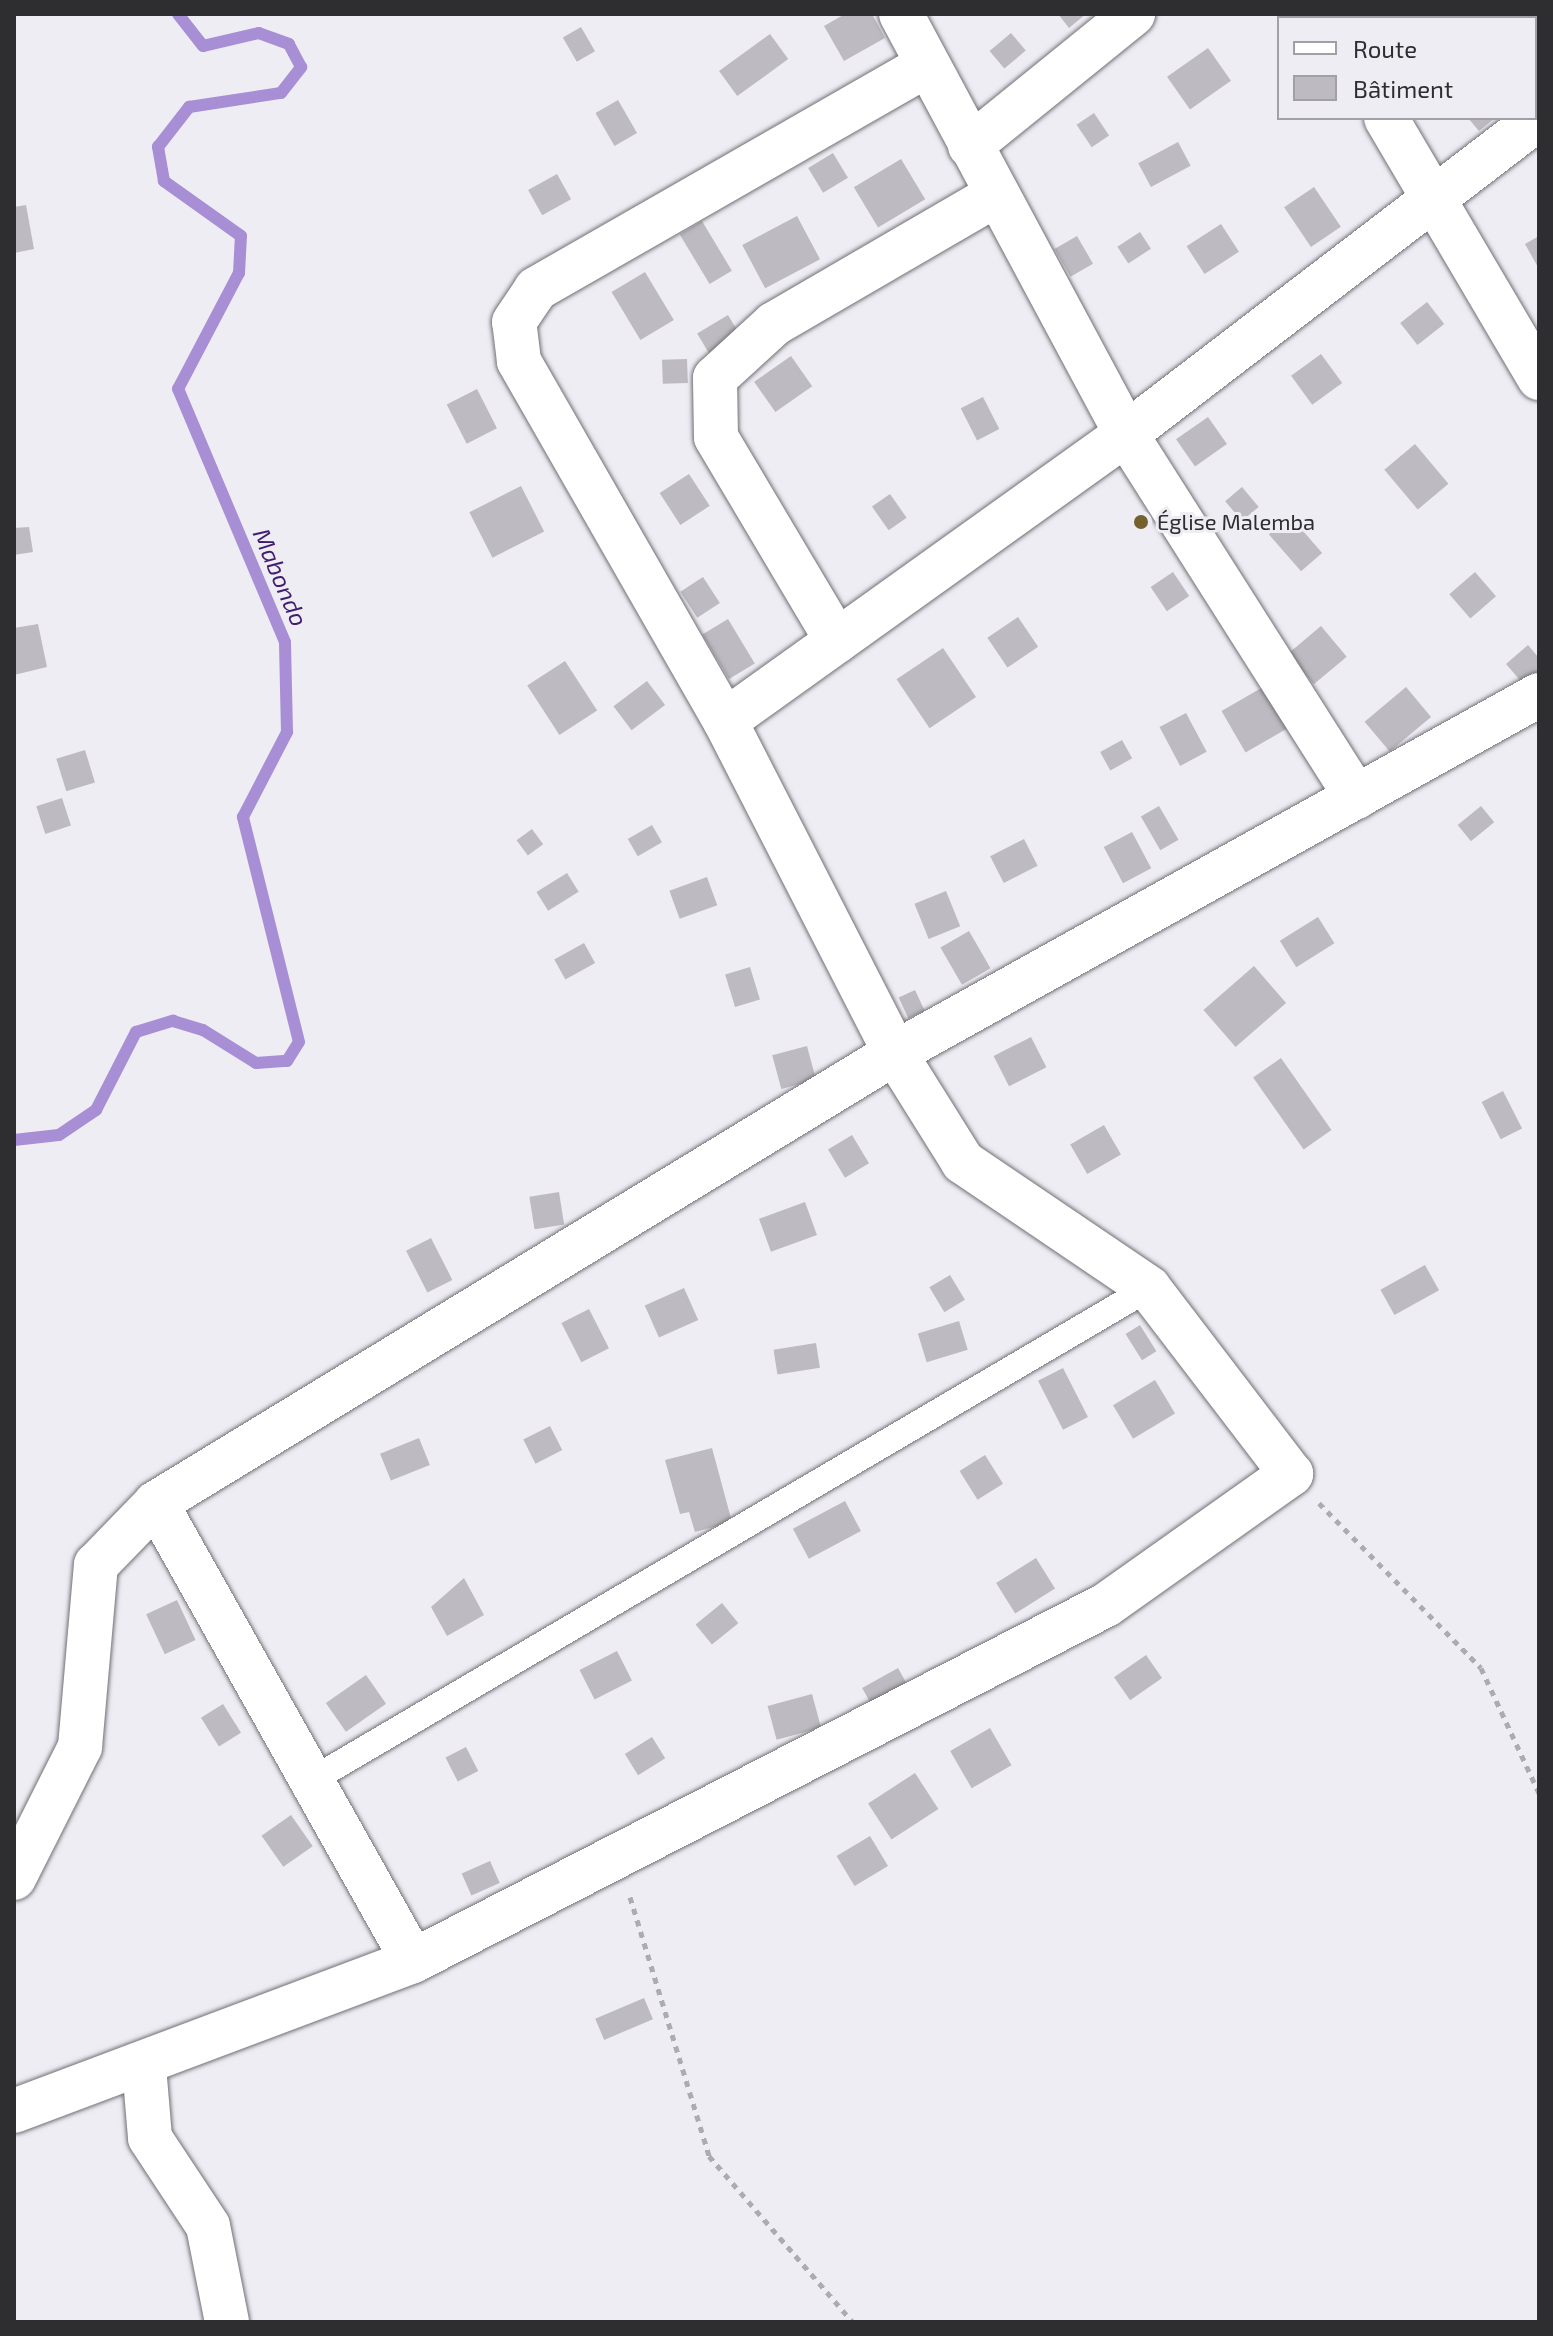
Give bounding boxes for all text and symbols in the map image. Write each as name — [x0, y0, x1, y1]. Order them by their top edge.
legend — [1277, 16, 1537, 120]
text: Route — [1353, 34, 1417, 63]
text: Bâtiment — [1353, 74, 1453, 103]
place label: Église Malemba — [1157, 509, 1315, 535]
marker: Église Malemba — [1132, 513, 1150, 531]
water label: Mabondo — [248, 524, 314, 630]

